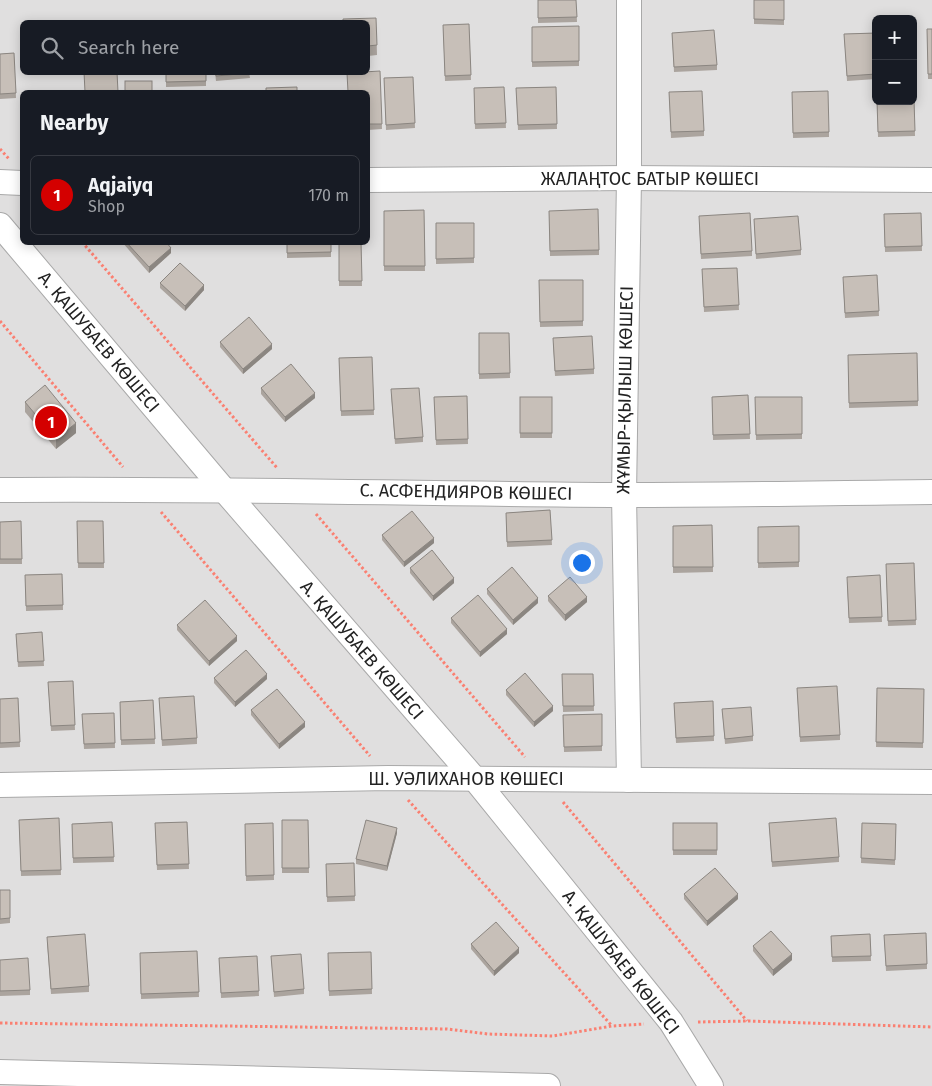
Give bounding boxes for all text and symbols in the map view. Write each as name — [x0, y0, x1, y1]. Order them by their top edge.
map controls — [872, 15, 917, 105]
button: + — [872, 15, 917, 60]
search box — [20, 20, 370, 75]
icon: search — [38, 34, 66, 62]
text: Search here — [78, 36, 179, 59]
button: − — [872, 60, 917, 105]
text: Nearby — [40, 110, 108, 136]
street label: ЖАЛАҢТОС БАТЫР КӨШЕСІ — [541, 168, 759, 190]
text: Aqjaiyq — [88, 174, 153, 197]
text: 1 — [53, 186, 61, 205]
text: 170 m — [308, 186, 349, 205]
text: Shop — [88, 197, 125, 216]
street label: А. ҚАШУБАЕВ КӨШЕСІ — [34, 267, 164, 417]
street label: ЖҰМЫР-ҚЫЛЫШ КӨШЕСІ — [612, 286, 638, 494]
pin: 1 — [35, 403, 67, 441]
street label: С. АСФЕНДИЯРОВ КӨШЕСІ — [359, 479, 573, 505]
your location — [569, 550, 595, 576]
street label: А. ҚАШУБАЕВ КӨШЕСІ — [296, 576, 428, 724]
street label: Ш. УӘЛИХАНОВ КӨШЕСІ — [368, 768, 564, 790]
street label: А. ҚАШУБАЕВ КӨШЕСІ — [558, 886, 684, 1038]

